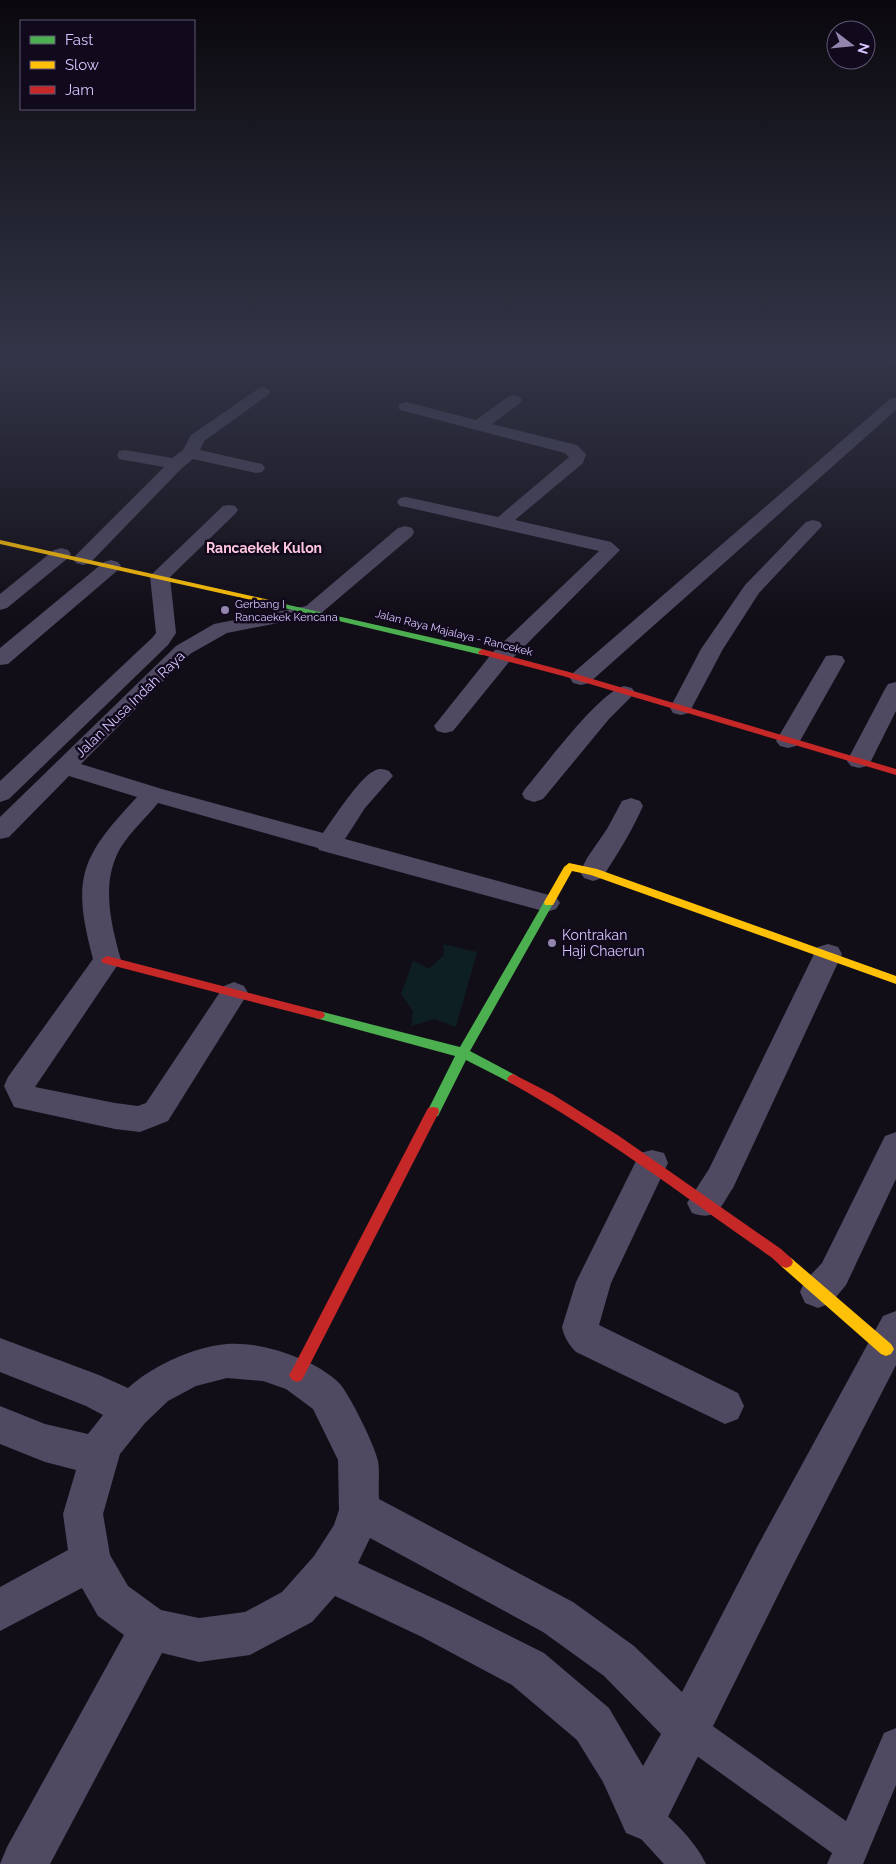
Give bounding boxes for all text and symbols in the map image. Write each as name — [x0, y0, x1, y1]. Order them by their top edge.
legend — [20, 20, 195, 110]
north arrow — [826, 20, 876, 70]
text: Fast — [65, 31, 93, 49]
text: N — [854, 41, 873, 56]
text: Slow — [65, 56, 99, 74]
text: Jam — [65, 81, 94, 99]
district label: Rancaekek Kulon — [206, 540, 322, 556]
place label: Gerbang I Rancaekek Kencana — [235, 598, 338, 624]
marker: Gerbang I Rancaekek Kencana — [219, 604, 231, 616]
street label: Jalan Raya Majalaya - Rancekek — [374, 607, 534, 659]
street label: Jalan Nusa Indah Raya — [72, 648, 188, 760]
place label: Kontrakan Haji Chaerun — [562, 927, 645, 959]
marker: Kontrakan Haji Chaerun — [546, 937, 558, 949]

